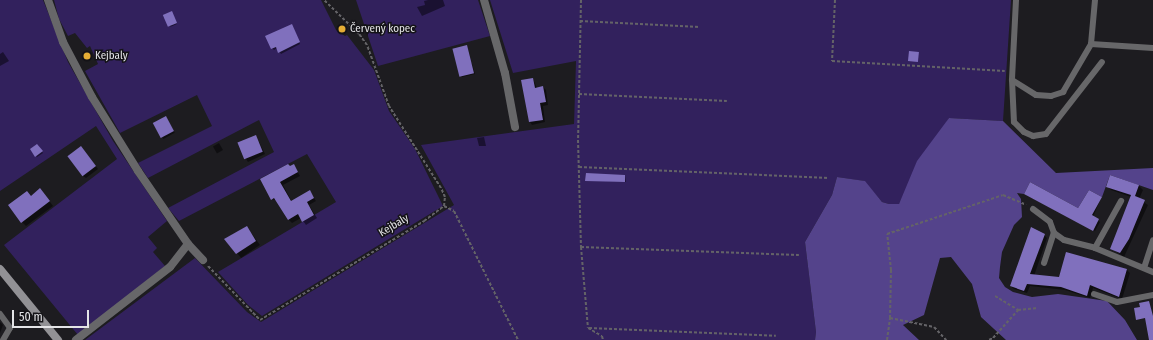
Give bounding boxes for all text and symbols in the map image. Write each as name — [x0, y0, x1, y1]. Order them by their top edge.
place label: Červený kopec — [350, 22, 415, 36]
marker: Červený kopec — [337, 24, 347, 34]
place label: Kejbaly — [95, 49, 128, 63]
marker: Kejbaly — [82, 51, 92, 61]
street label: Kejbaly — [377, 212, 411, 240]
scale bar — [14, 302, 91, 328]
text: 50 m — [19, 310, 43, 324]

